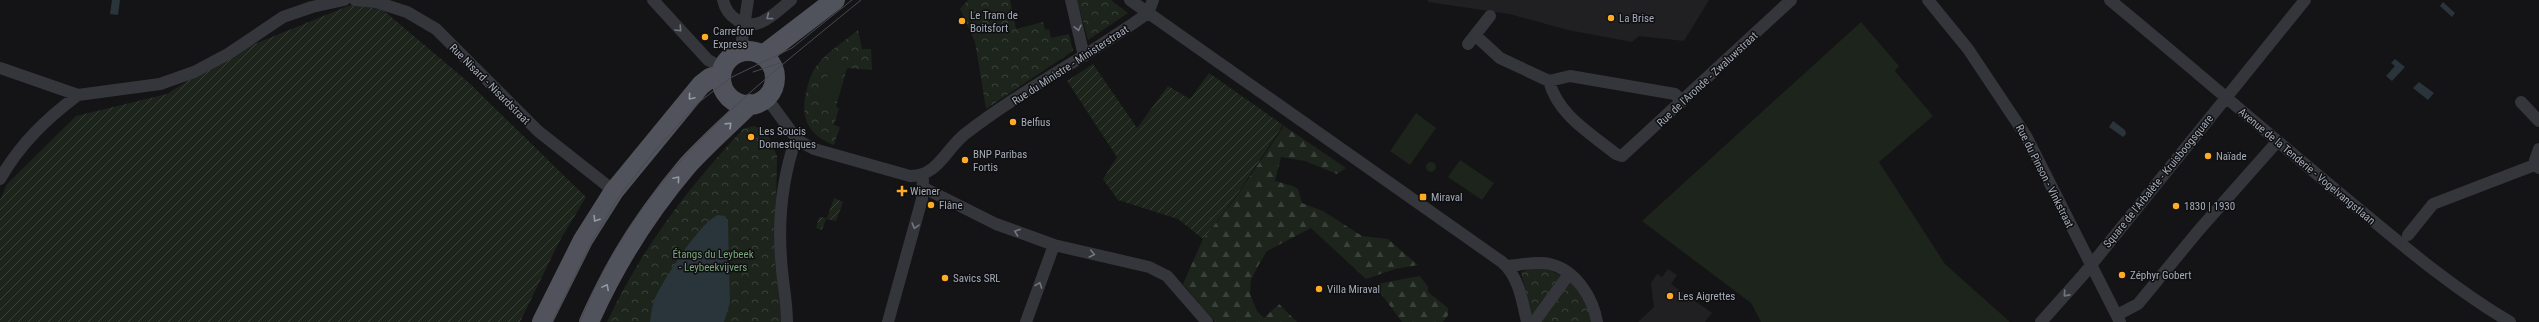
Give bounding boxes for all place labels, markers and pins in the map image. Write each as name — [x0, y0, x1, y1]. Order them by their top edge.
place label: Le Tram de Boitsfort — [970, 9, 1018, 35]
place label: La Brise — [1619, 12, 1654, 25]
marker: La Brise — [1606, 13, 1616, 23]
marker: Le Tram de Boitsfort — [957, 16, 967, 26]
place label: Carrefour Express — [713, 25, 755, 51]
marker: Carrefour Express — [700, 32, 710, 42]
place label: Belfius — [1021, 116, 1050, 129]
marker: Belfius — [1008, 117, 1018, 127]
place label: Les Soucis Domestiques — [759, 125, 816, 151]
marker: Les Soucis Domestiques — [746, 132, 756, 142]
place label: BNP Paribas Fortis — [973, 148, 1027, 174]
place label: Naïade — [2216, 150, 2247, 163]
marker: Naïade — [2203, 151, 2213, 161]
marker: BNP Paribas Fortis — [960, 155, 970, 165]
place label: Wiener — [910, 185, 941, 198]
marker: Wiener — [897, 186, 907, 196]
place label: Miraval — [1431, 191, 1463, 204]
marker: Miraval — [1418, 192, 1428, 202]
place label: Flâne — [939, 199, 963, 212]
marker: Flâne — [926, 200, 936, 210]
place label: 1830 | 1930 — [2184, 200, 2235, 213]
marker: 1830 | 1930 — [2171, 201, 2181, 211]
place label: Zéphyr Gobert — [2130, 269, 2191, 282]
marker: Zéphyr Gobert — [2117, 270, 2127, 280]
place label: Savics SRL — [953, 272, 1001, 285]
marker: Savics SRL — [940, 273, 950, 283]
place label: Villa Miraval — [1327, 283, 1380, 296]
marker: Villa Miraval — [1314, 284, 1324, 294]
place label: Les Aigrettes — [1678, 290, 1735, 303]
marker: Les Aigrettes — [1665, 291, 1675, 301]

